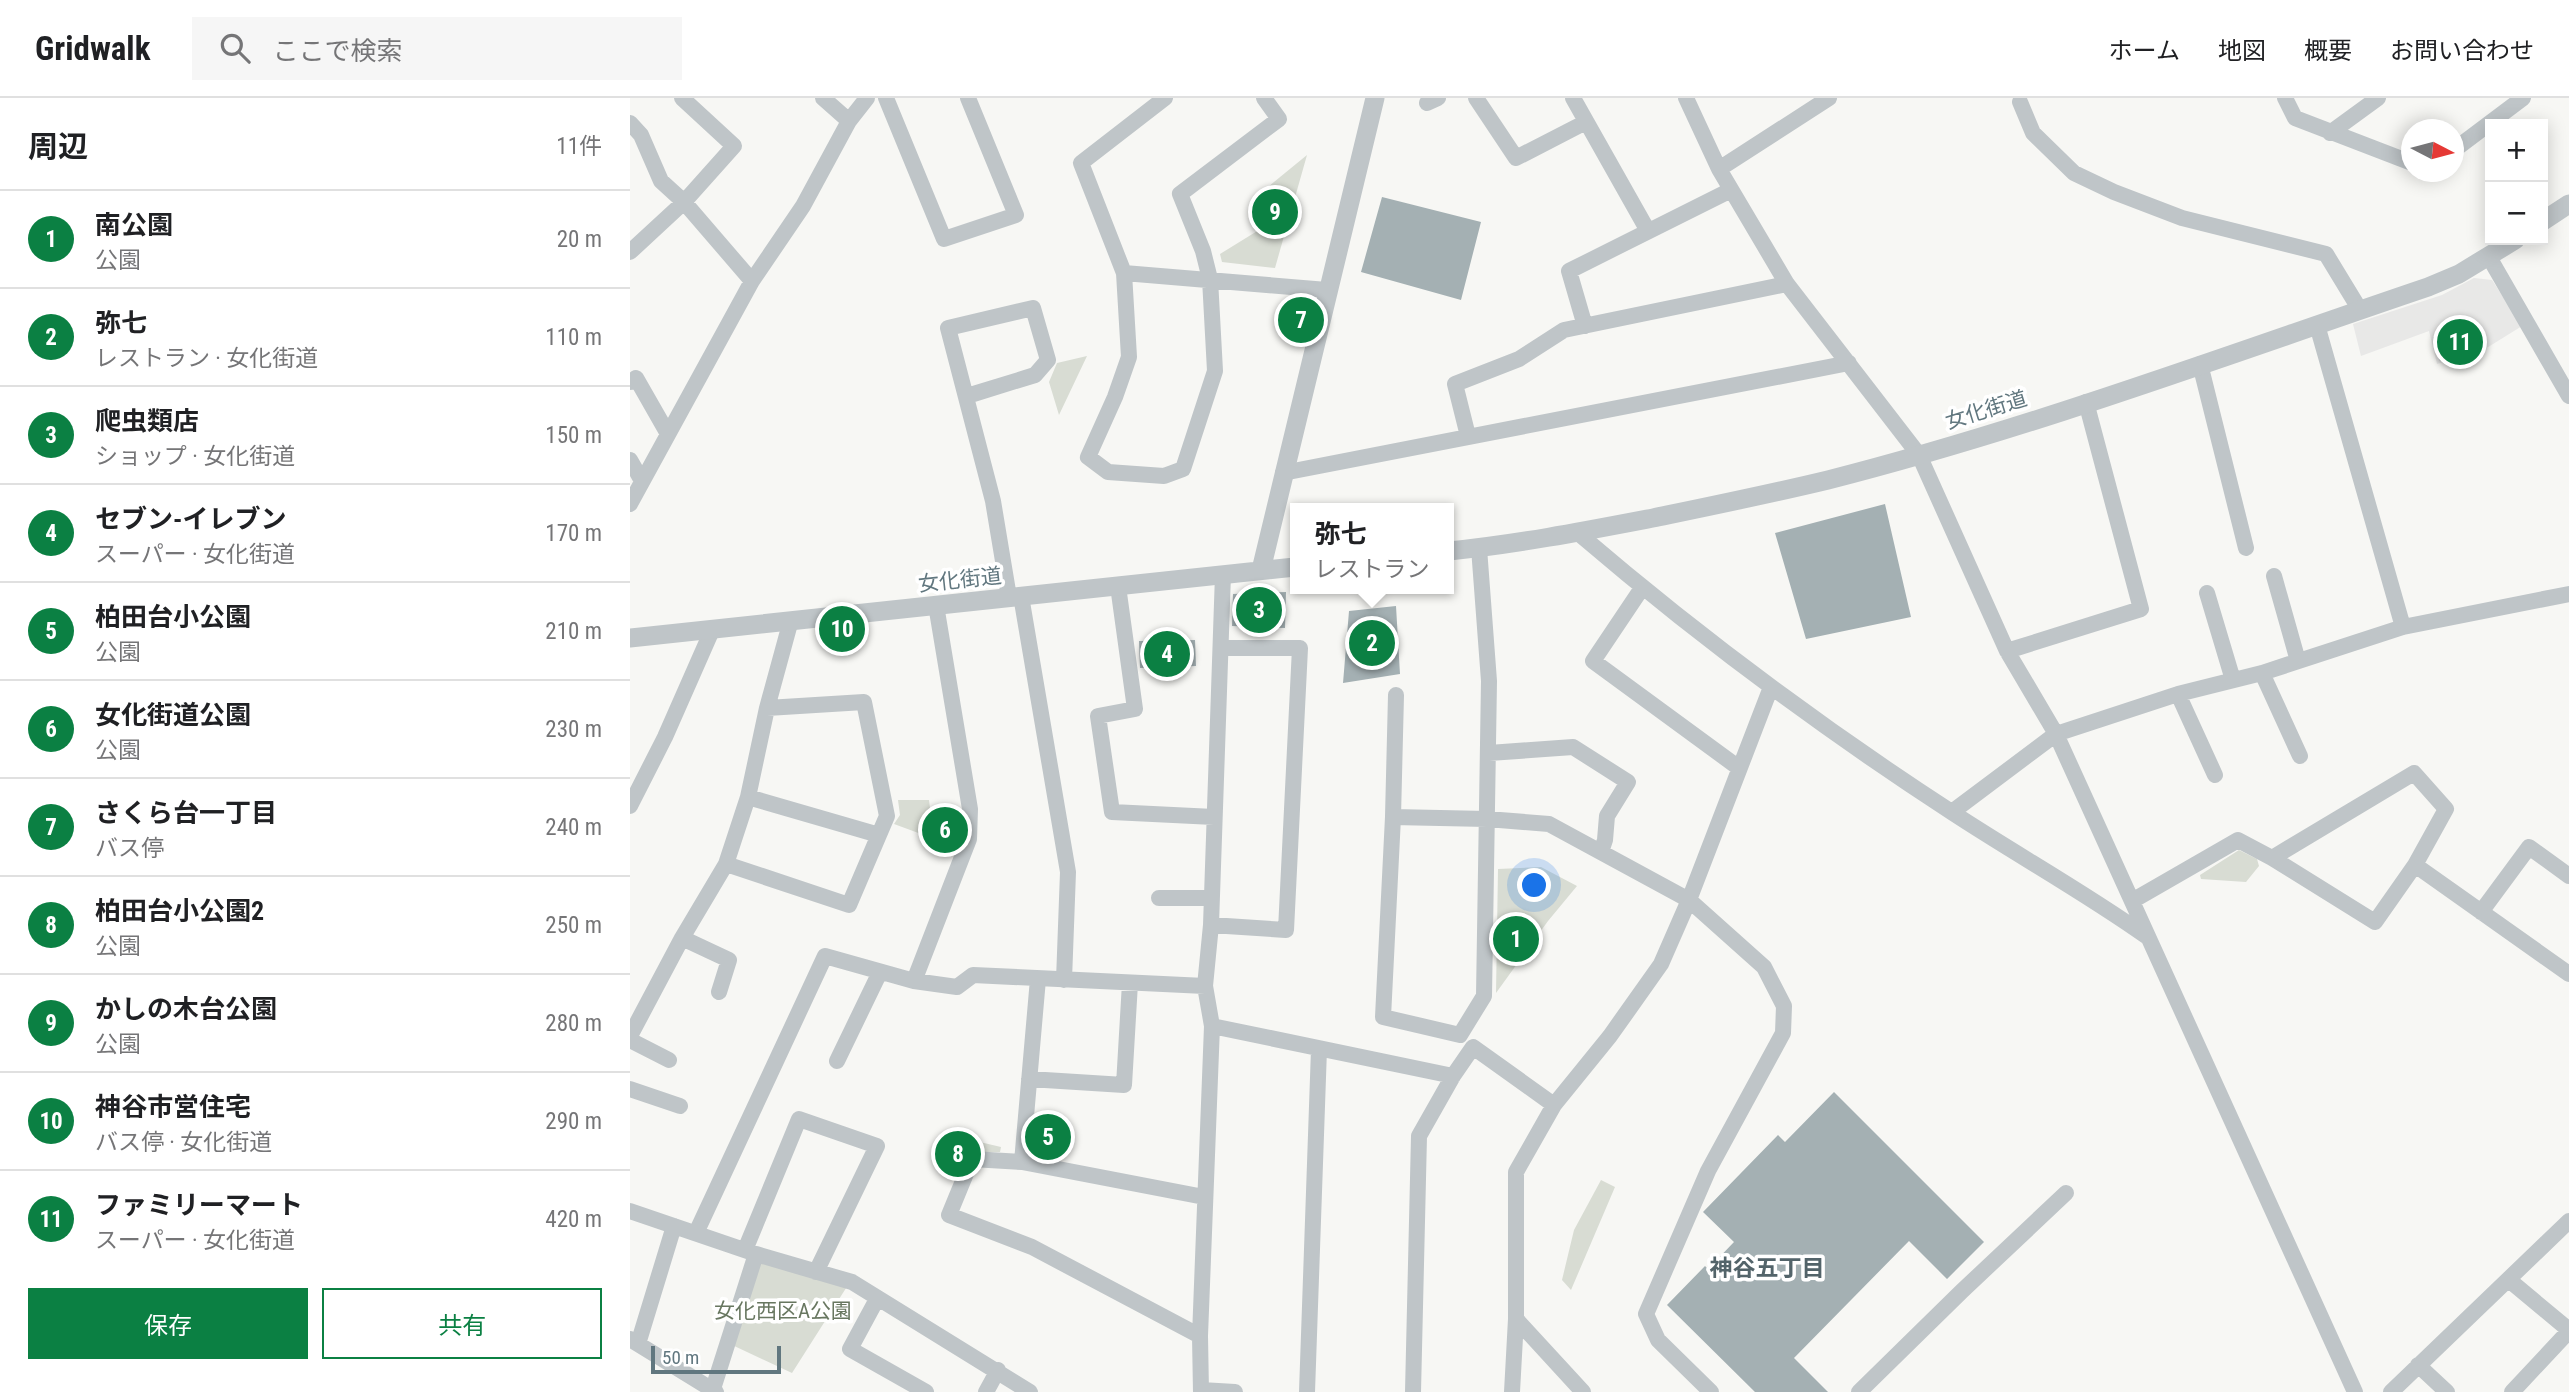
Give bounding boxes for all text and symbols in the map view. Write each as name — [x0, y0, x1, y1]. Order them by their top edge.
search box — [192, 17, 682, 80]
text: Gridwalk — [35, 29, 150, 68]
icon: search — [216, 29, 254, 67]
text: ここで検索 — [272, 36, 402, 66]
text: ホーム — [2109, 37, 2180, 65]
text: 地図 — [2218, 37, 2266, 65]
text: 概要 — [2304, 37, 2352, 65]
text: お問い合わせ — [2390, 37, 2534, 65]
north arrow — [2401, 119, 2464, 182]
map controls — [2485, 119, 2548, 245]
button: + — [2485, 119, 2548, 182]
text: 周辺 — [28, 129, 88, 164]
text: 11件 — [556, 133, 602, 160]
button: − — [2485, 182, 2548, 245]
pin: 9 — [1252, 186, 1298, 238]
text: 南公園 — [95, 210, 173, 240]
text: 1 — [45, 226, 57, 253]
text: 20 m — [557, 226, 602, 253]
text: 公園 — [95, 247, 141, 274]
pin: 7 — [1278, 294, 1324, 346]
text: 弥七 — [95, 308, 147, 338]
pin: 11 — [2437, 316, 2483, 368]
text: 2 — [45, 324, 57, 351]
text: 110 m — [545, 324, 602, 351]
text: レストラン · 女化街道 — [95, 345, 318, 372]
street label: 女化街道 — [1942, 386, 2030, 434]
text: 爬虫類店 — [95, 406, 199, 436]
text: 3 — [45, 422, 57, 449]
text: 150 m — [545, 422, 602, 449]
text: ショップ · 女化街道 — [95, 443, 295, 470]
popup — [1290, 503, 1454, 594]
text: セブン-イレブン — [95, 504, 286, 534]
text: 弥七 — [1315, 519, 1367, 549]
text: 4 — [45, 520, 57, 547]
text: 170 m — [545, 520, 602, 547]
text: スーパー · 女化街道 — [95, 541, 295, 568]
text: レストラン — [1315, 556, 1430, 583]
street label: 女化街道 — [917, 564, 1003, 596]
pin: 3 — [1236, 584, 1282, 636]
text: 柏田台小公園 — [95, 602, 251, 632]
pin: 10 — [819, 603, 865, 655]
pin: 2 — [1349, 617, 1395, 669]
text: 5 — [45, 618, 57, 645]
text: 210 m — [545, 618, 602, 645]
pin: 4 — [1144, 628, 1190, 680]
text: 公園 — [95, 639, 141, 666]
text: 女化街道公園 — [95, 700, 251, 730]
text: 6 — [45, 716, 57, 743]
text: 230 m — [545, 716, 602, 743]
text: 公園 — [95, 737, 141, 764]
text: さくら台一丁目 — [95, 798, 277, 828]
pin: 6 — [922, 804, 968, 856]
text: 7 — [45, 814, 57, 841]
text: 240 m — [545, 814, 602, 841]
text: バス停 — [95, 835, 164, 862]
your location — [1517, 868, 1551, 902]
text: 柏田台小公園2 — [95, 896, 264, 926]
text: 8 — [45, 912, 57, 939]
text: 250 m — [545, 912, 602, 939]
pin: 1 — [1493, 913, 1539, 965]
text: 公園 — [95, 933, 141, 960]
text: かしの木台公園 — [95, 994, 277, 1024]
text: 9 — [45, 1010, 57, 1037]
text: 280 m — [545, 1010, 602, 1037]
text: 公園 — [95, 1031, 141, 1058]
text: 神谷市営住宅 — [95, 1092, 251, 1122]
text: 10 — [39, 1108, 63, 1135]
text: 290 m — [545, 1108, 602, 1135]
pin: 5 — [1025, 1111, 1071, 1163]
pin: 8 — [935, 1128, 981, 1180]
text: バス停 · 女化街道 — [95, 1129, 272, 1156]
text: ファミリーマート — [95, 1190, 303, 1220]
text: 11 — [39, 1206, 63, 1233]
text: 420 m — [545, 1206, 602, 1233]
text: スーパー · 女化街道 — [95, 1227, 295, 1254]
district label: 神谷五丁目 — [1710, 1255, 1825, 1282]
button: 保存 — [28, 1288, 308, 1359]
button: 共有 — [322, 1288, 602, 1359]
park label: 女化西区A公園 — [714, 1299, 852, 1323]
scale bar — [651, 1343, 780, 1375]
text: 50 m — [662, 1346, 699, 1369]

